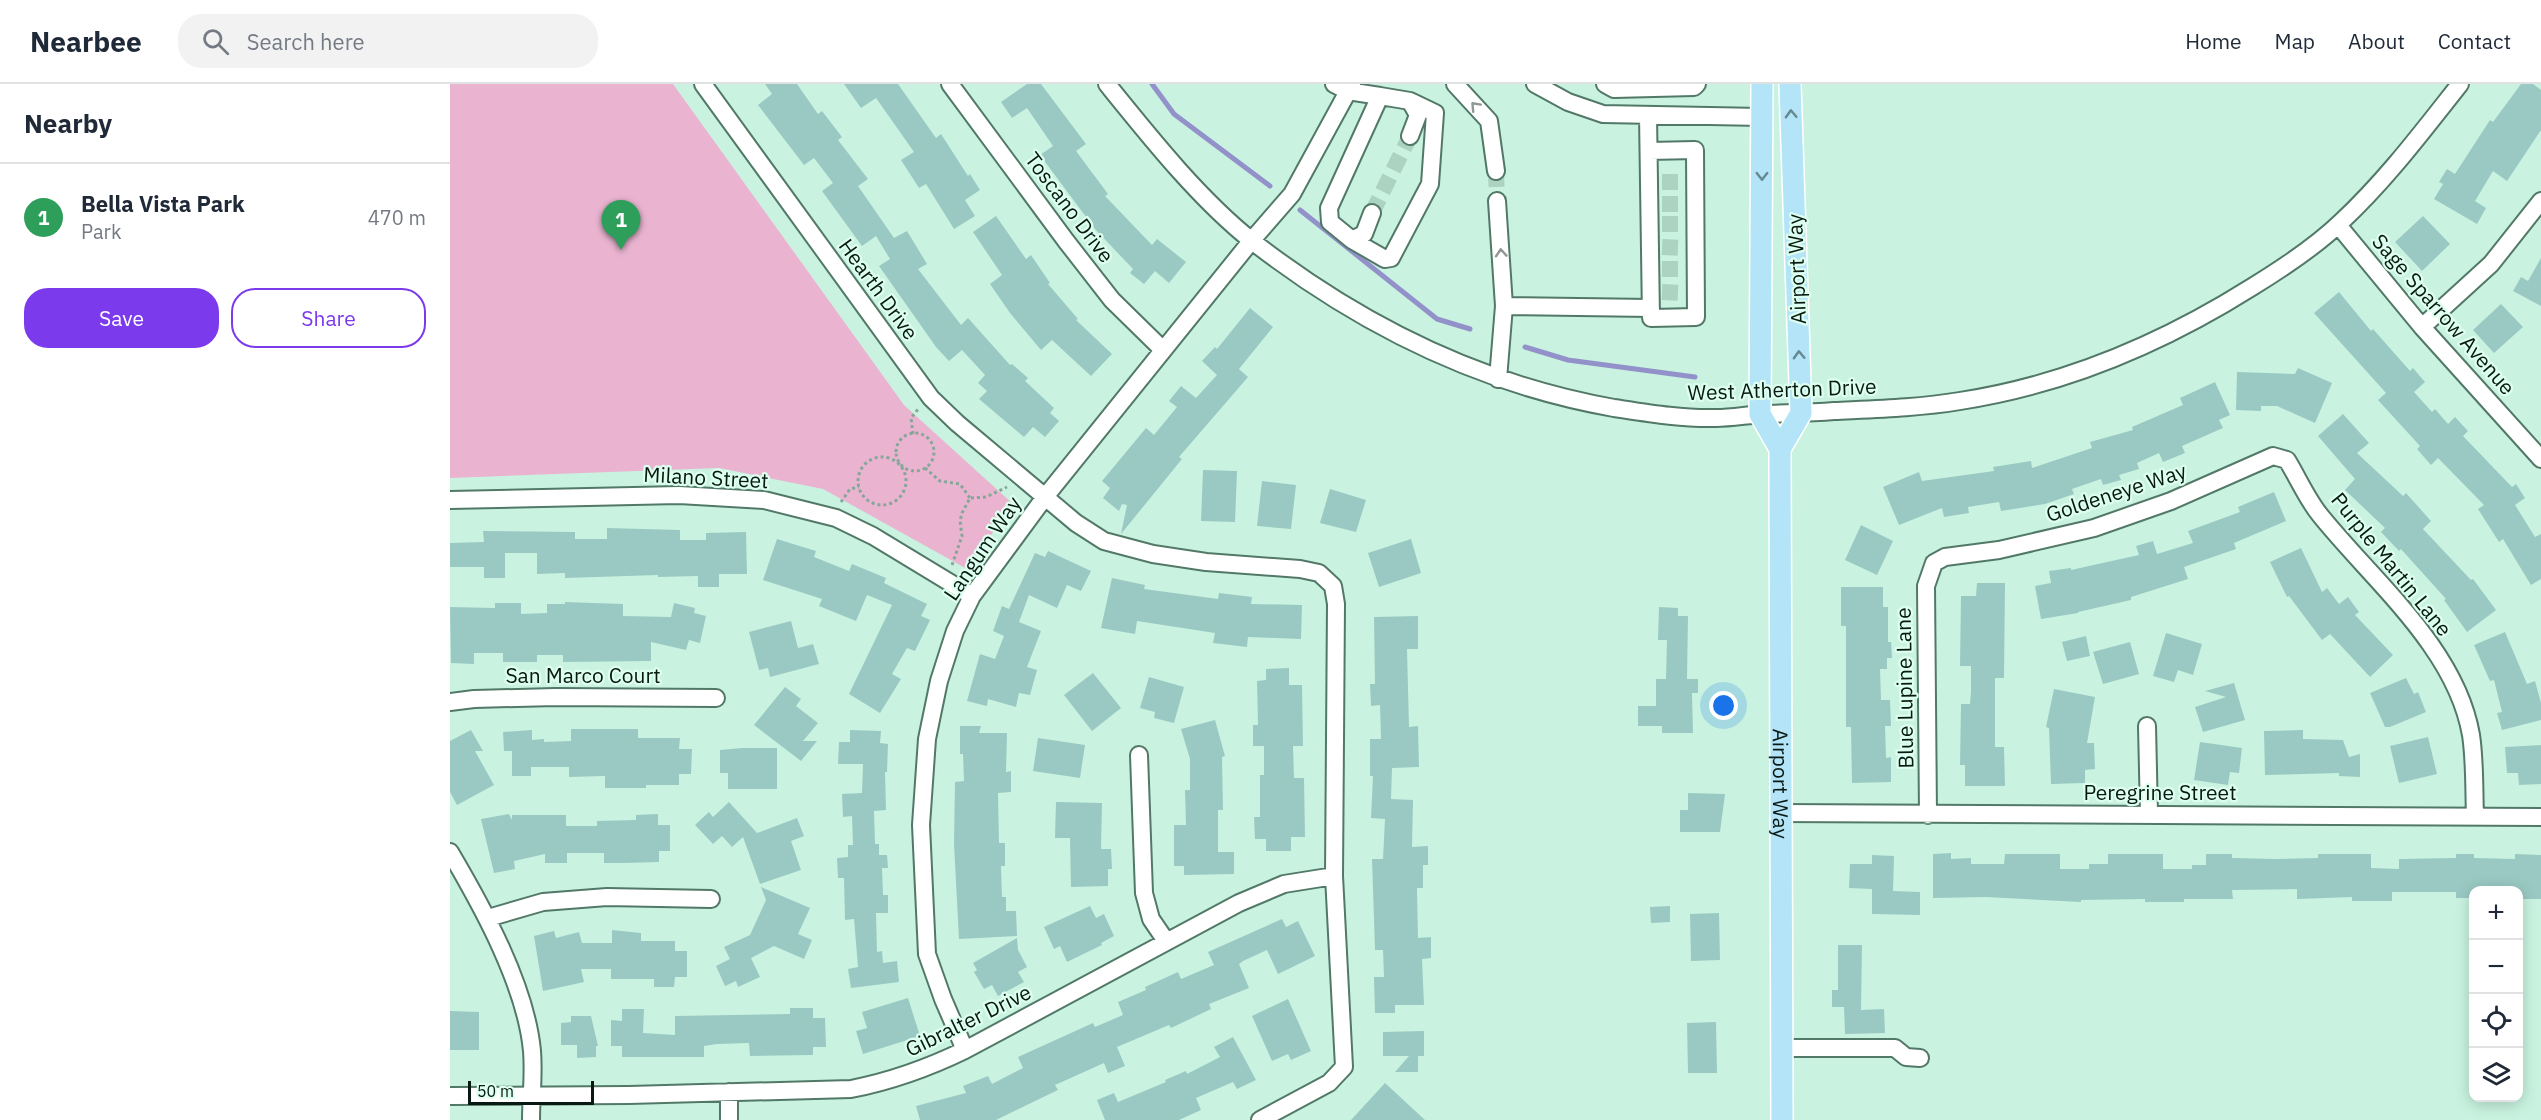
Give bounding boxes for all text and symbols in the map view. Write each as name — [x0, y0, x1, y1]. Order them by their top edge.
search box — [178, 14, 598, 68]
text: Nearbee — [30, 23, 142, 60]
icon: search — [199, 25, 232, 58]
text: Search here — [247, 27, 365, 56]
text: Home — [2185, 27, 2242, 55]
text: Map — [2275, 27, 2315, 55]
text: About — [2348, 27, 2405, 55]
text: Contact — [2438, 27, 2511, 55]
one-way arrow — [1471, 102, 1482, 113]
text: Nearby — [24, 106, 112, 140]
one-way arrow — [1784, 109, 1797, 118]
street label: Toscano Drive — [1019, 146, 1121, 268]
one-way arrow — [1756, 171, 1768, 180]
text: Bella Vista Park — [81, 189, 245, 218]
pin: 1 — [602, 200, 640, 250]
text: 1 — [38, 204, 50, 231]
text: 470 m — [368, 204, 426, 231]
street label: Airport Way — [1780, 213, 1812, 325]
text: Park — [81, 218, 121, 245]
street label: Sage Sparrow Avenue — [2366, 228, 2522, 400]
street label: Hearth Drive — [833, 233, 925, 345]
one-way arrow — [1495, 249, 1508, 258]
button: Save — [24, 288, 219, 348]
button: Share — [231, 288, 426, 348]
one-way arrow — [1792, 350, 1805, 359]
street label: West Atherton Drive — [1687, 372, 1877, 406]
street label: Goldeneye Way — [2042, 456, 2190, 528]
street label: Milano Street — [643, 460, 769, 494]
street label: Purple Martin Lane — [2325, 486, 2459, 642]
street label: Langum Way — [937, 490, 1027, 606]
street label: Blue Lupine Lane — [1889, 607, 1919, 769]
street label: San Marco Court — [505, 661, 661, 689]
your location — [1709, 691, 1738, 720]
street label: Airport Way — [1767, 728, 1795, 840]
street label: Peregrine Street — [2083, 778, 2237, 806]
map controls — [2469, 886, 2523, 1102]
button: + — [2469, 886, 2523, 940]
button: − — [2469, 940, 2523, 994]
street label: Gibralter Drive — [900, 977, 1036, 1063]
button: locate — [2469, 994, 2523, 1048]
button: layers — [2469, 1048, 2523, 1102]
scale bar — [468, 1078, 594, 1106]
text: 50 m — [477, 1081, 514, 1101]

